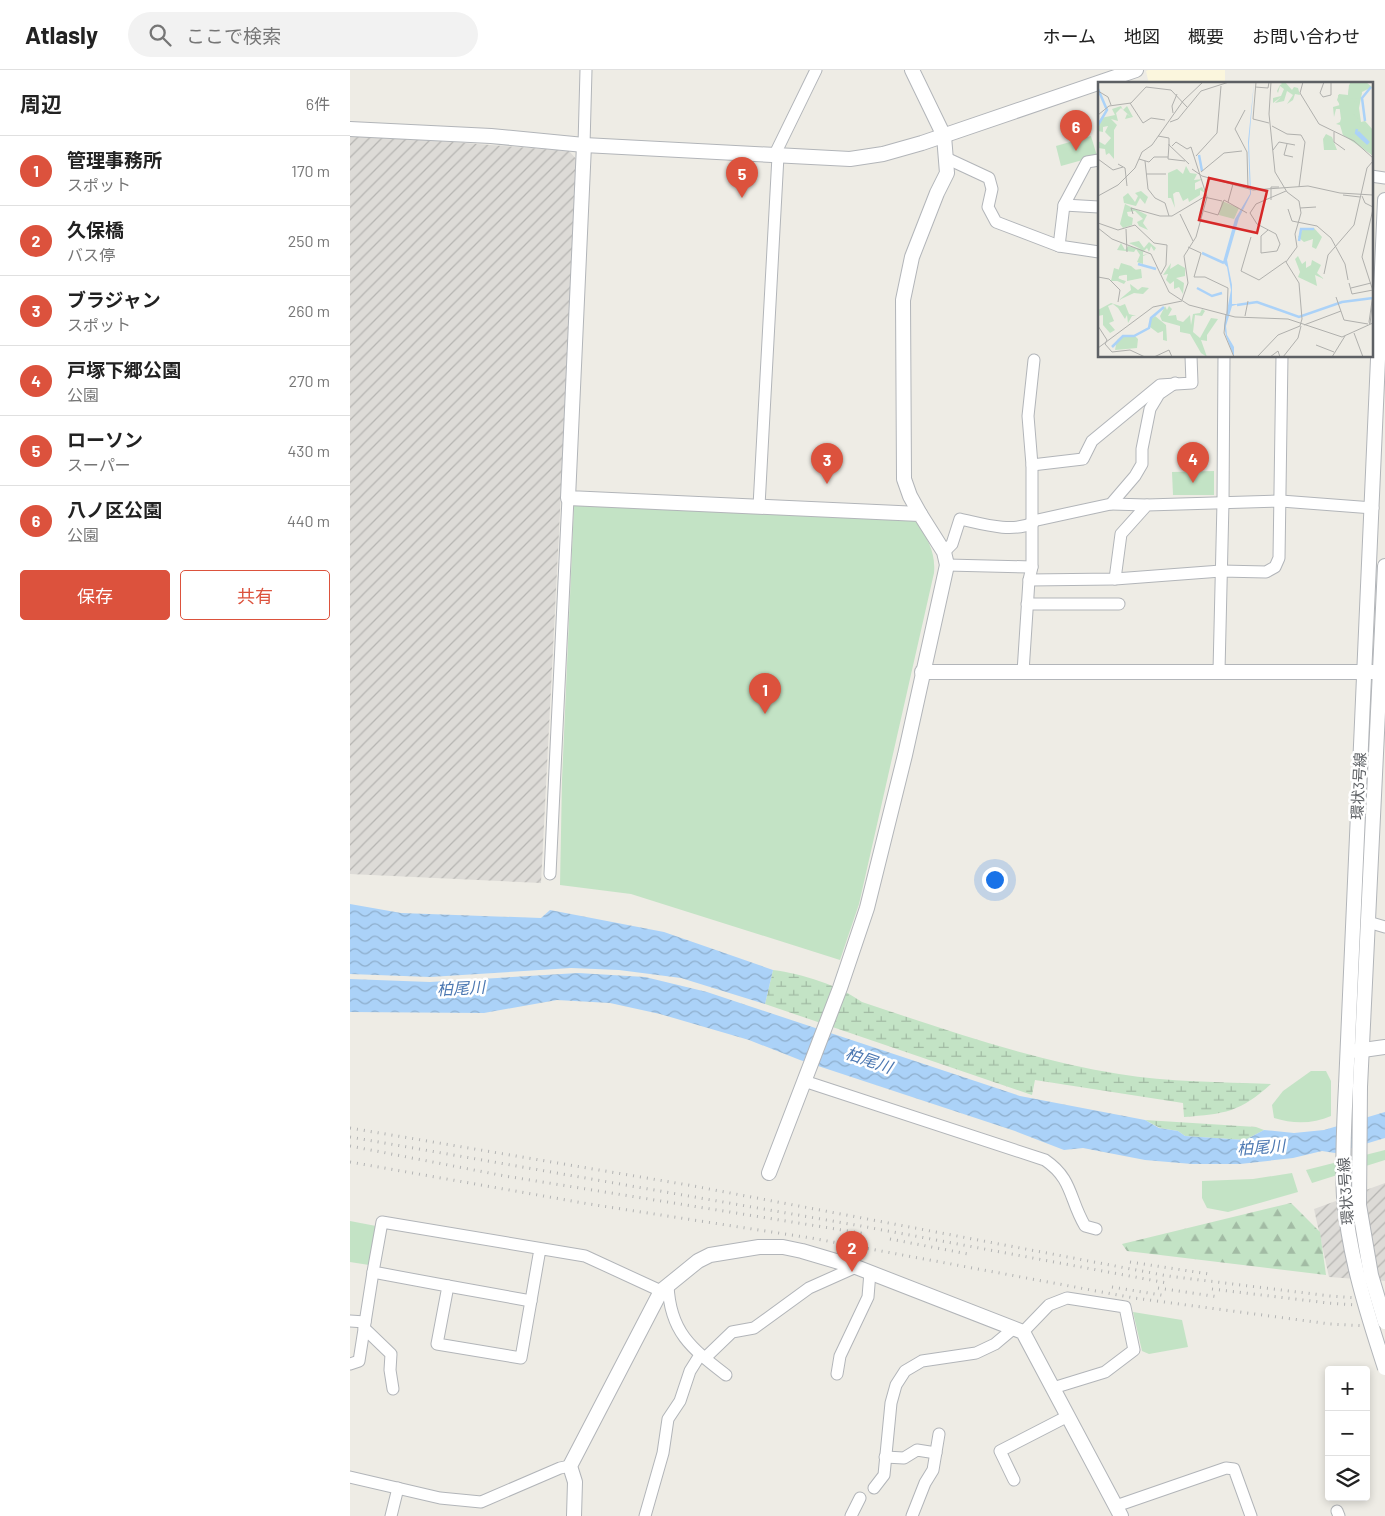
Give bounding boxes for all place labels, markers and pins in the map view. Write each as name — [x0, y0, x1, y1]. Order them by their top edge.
pin: 6 — [1060, 110, 1092, 151]
pin: 5 — [726, 157, 758, 198]
pin: 4 — [1177, 442, 1209, 483]
pin: 3 — [811, 443, 843, 484]
pin: 1 — [749, 673, 781, 714]
pin: 2 — [836, 1231, 868, 1272]

